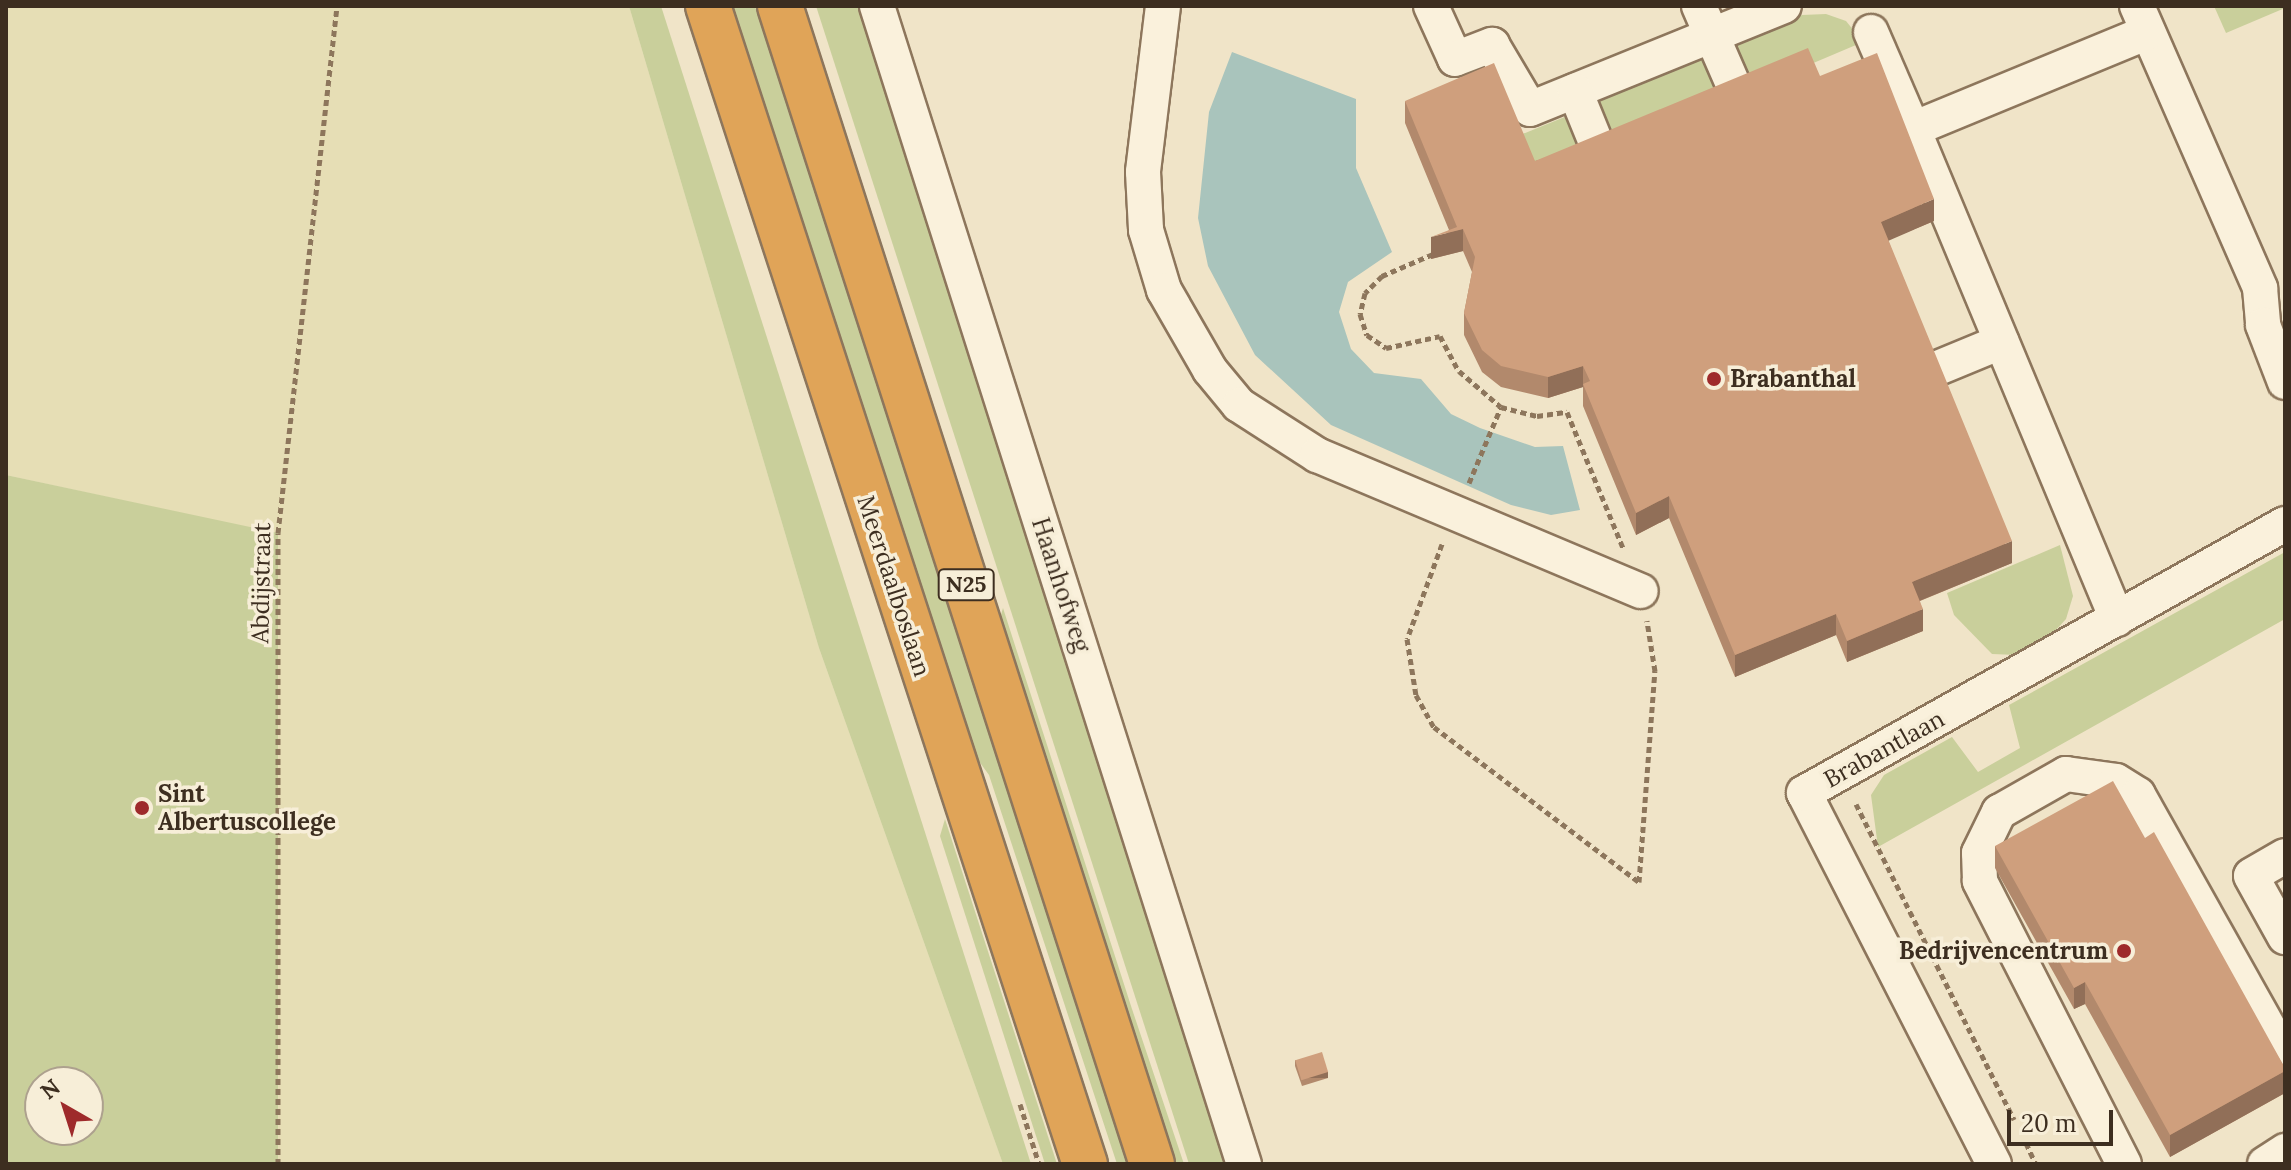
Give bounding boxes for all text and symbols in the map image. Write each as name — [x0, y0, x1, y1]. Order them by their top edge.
place label: Brabanthal — [1730, 365, 1856, 393]
marker: Brabanthal — [1705, 370, 1723, 388]
street label: Meerdaalboslaan — [851, 492, 937, 680]
street label: Haanhofweg — [1026, 514, 1096, 656]
street label: Abdijstraat — [246, 522, 276, 644]
road number: N25 — [936, 567, 996, 603]
street label: Brabantlaan — [1819, 704, 1949, 794]
place label: Sint Albertuscollege — [158, 780, 336, 836]
marker: Sint Albertuscollege — [133, 799, 151, 817]
place label: Bedrijvencentrum — [1899, 937, 2108, 965]
marker: Bedrijvencentrum — [2115, 942, 2133, 960]
north arrow — [24, 1066, 104, 1146]
text: N — [35, 1073, 66, 1105]
scale bar — [2011, 1094, 2117, 1144]
text: 20 m — [2021, 1108, 2077, 1139]

